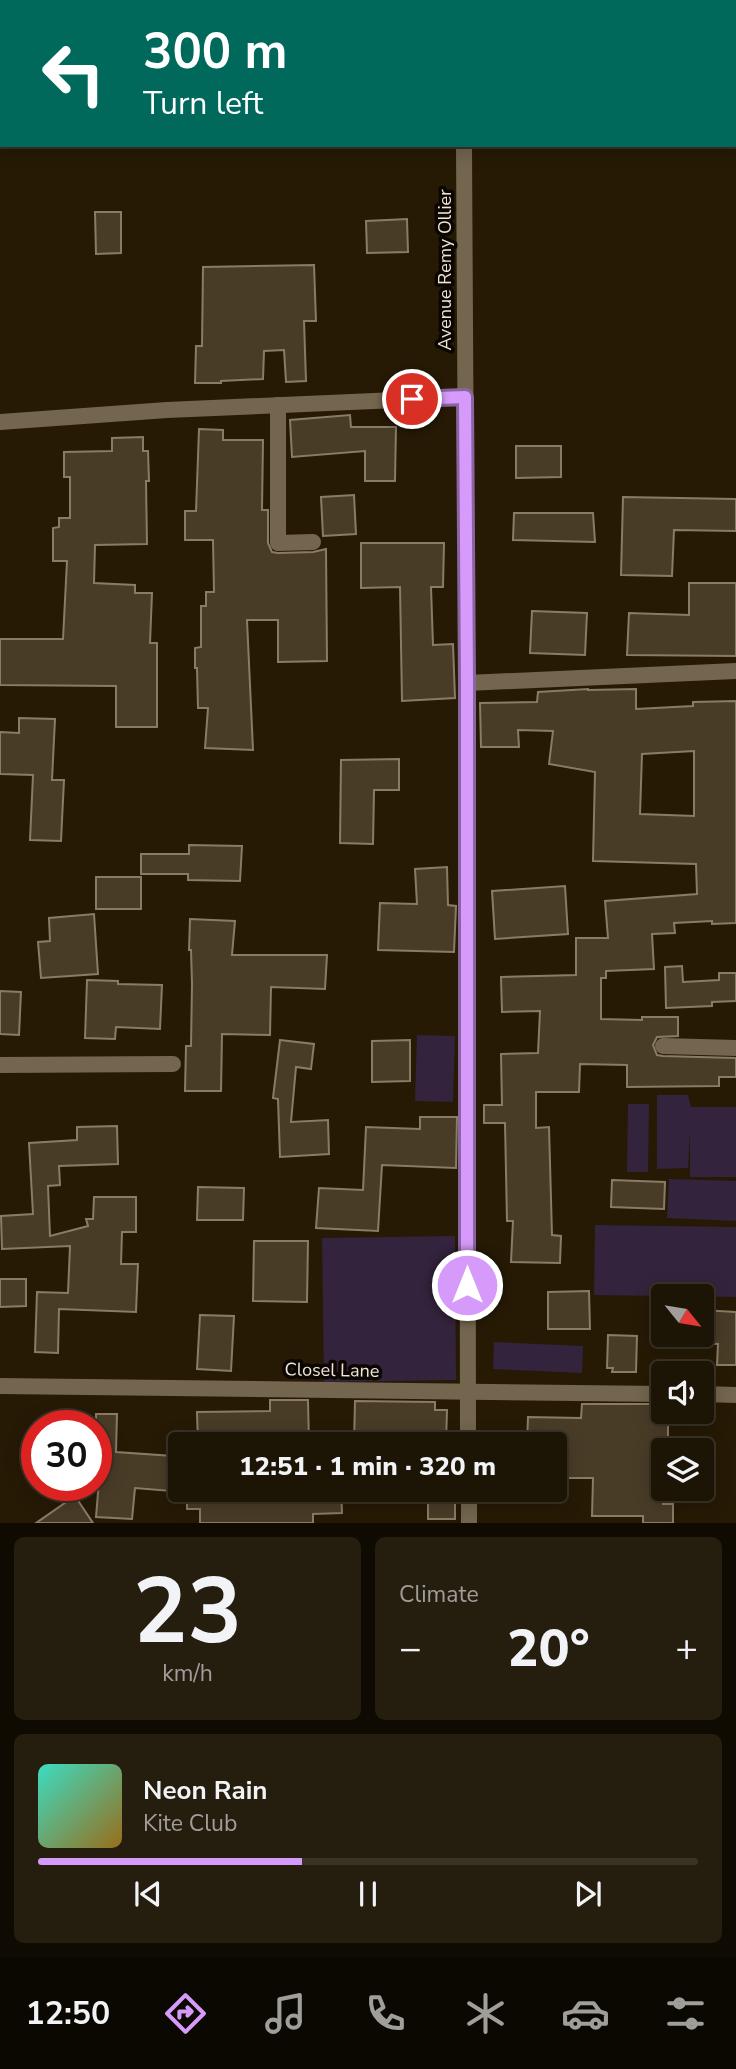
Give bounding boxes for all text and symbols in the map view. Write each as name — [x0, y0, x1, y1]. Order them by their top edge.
text: 300 m — [143, 18, 287, 85]
icon: left — [28, 28, 119, 119]
text: Turn left — [143, 82, 263, 125]
street label: Avenue Remy Ollier — [433, 189, 457, 351]
pin — [382, 369, 442, 429]
icon: arrive — [393, 380, 431, 418]
position arrow — [430, 1248, 504, 1322]
north arrow — [651, 1284, 714, 1348]
map controls — [651, 1284, 714, 1501]
street label: Closel Lane — [284, 1357, 380, 1383]
button: sound — [651, 1361, 714, 1424]
speed limit sign: 30 — [21, 1410, 112, 1501]
button: layers — [651, 1438, 714, 1501]
text: 12:51 · 1 min · 320 m — [239, 1449, 496, 1484]
text: 23 — [133, 1550, 242, 1674]
text: Climate — [399, 1579, 479, 1610]
text: 20° — [507, 1613, 590, 1684]
text: − — [399, 1623, 422, 1674]
text: + — [675, 1623, 698, 1674]
text: km/h — [162, 1658, 213, 1689]
text: Neon Rain — [143, 1773, 268, 1808]
text: Kite Club — [143, 1808, 237, 1839]
icon: previous — [129, 1875, 167, 1913]
icon: pause — [349, 1875, 387, 1913]
icon: next — [569, 1875, 607, 1913]
icon: directions — [161, 1989, 210, 2038]
icon: music — [261, 1989, 310, 2038]
icon: phone — [361, 1989, 410, 2038]
icon: climate — [461, 1989, 510, 2038]
icon: car — [561, 1989, 610, 2038]
icon: filters — [661, 1989, 710, 2038]
text: 12:50 — [26, 1992, 110, 2035]

